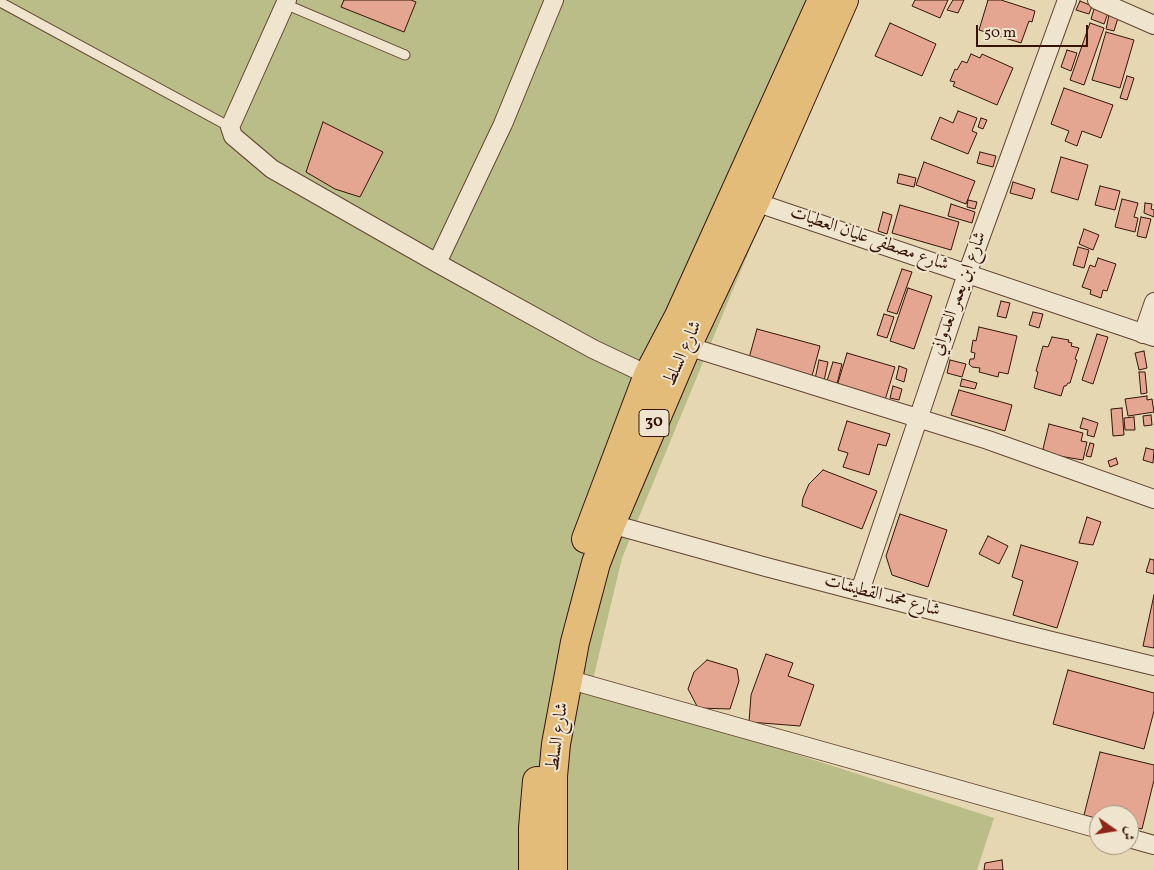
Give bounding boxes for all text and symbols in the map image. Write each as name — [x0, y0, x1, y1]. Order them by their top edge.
scale bar — [979, 15, 1092, 47]
text: 50 m — [984, 23, 1016, 44]
street label: شارع مصطفى عليان العطيات — [787, 203, 951, 277]
street label: شارع ابن يعمر العدواني — [928, 229, 992, 359]
street label: شارع السلط — [660, 318, 708, 390]
road number: 30 — [639, 409, 669, 436]
street label: شارع محمد القطيشات — [822, 571, 942, 623]
street label: شارع السلط — [543, 701, 575, 773]
north arrow — [1089, 805, 1139, 855]
text: ش — [1117, 824, 1139, 842]

